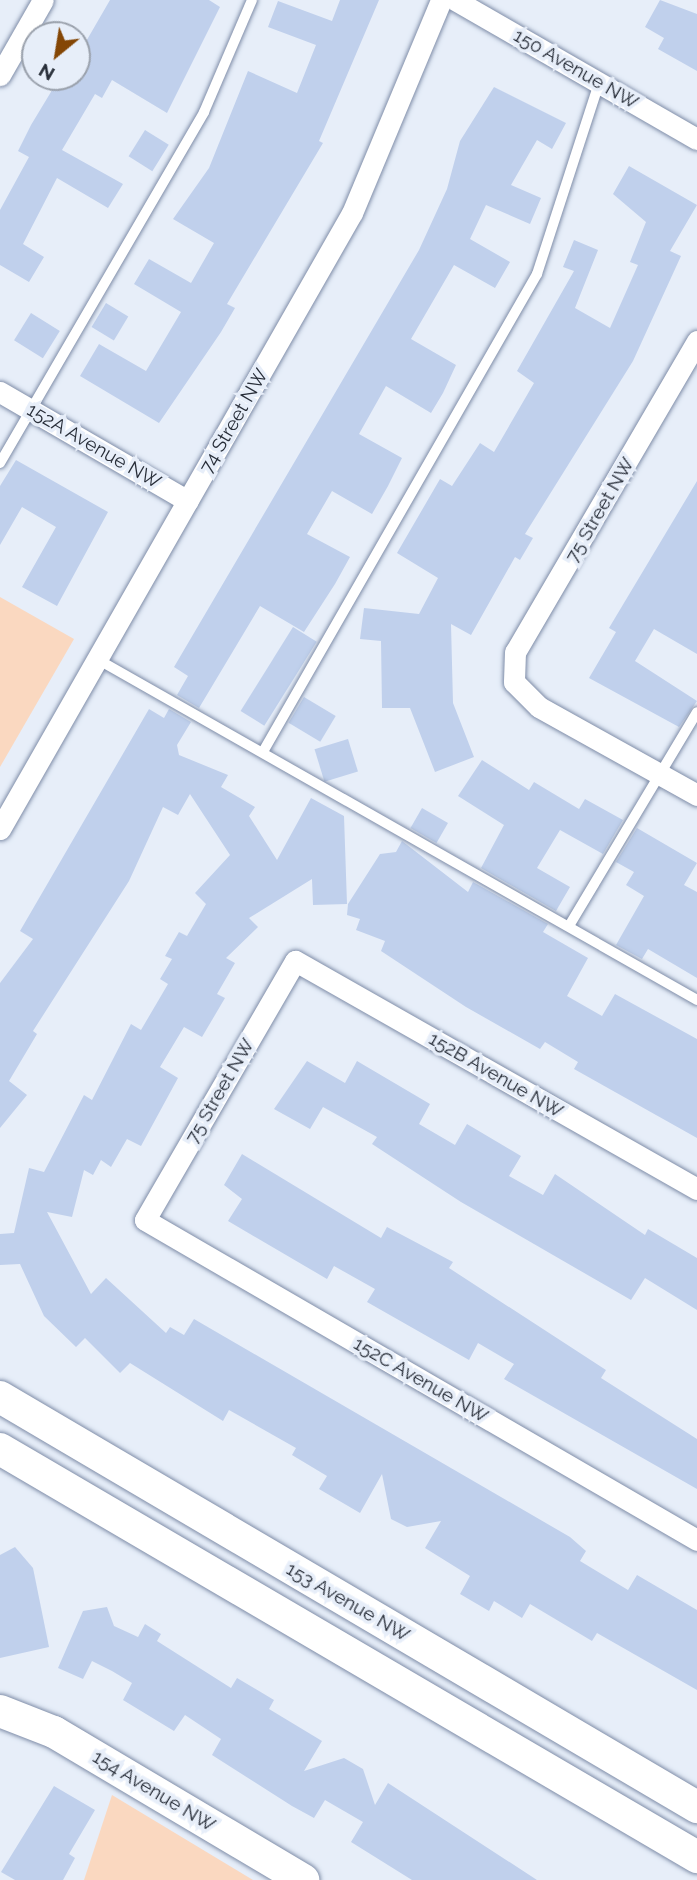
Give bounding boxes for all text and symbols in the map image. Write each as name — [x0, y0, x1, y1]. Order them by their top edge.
north arrow — [21, 21, 91, 91]
street label: 150 Avenue NW — [509, 24, 643, 114]
text: N — [35, 59, 58, 86]
street label: 74 Street NW — [195, 365, 273, 477]
street label: 152A Avenue NW — [22, 398, 166, 494]
street label: 75 Street NW — [561, 454, 639, 566]
street label: 152B Avenue NW — [425, 1027, 567, 1123]
street label: 75 Street NW — [181, 1035, 259, 1147]
street label: 152C Avenue NW — [349, 1332, 493, 1428]
street label: 153 Avenue NW — [282, 1557, 414, 1647]
street label: 154 Avenue NW — [88, 1745, 220, 1837]

